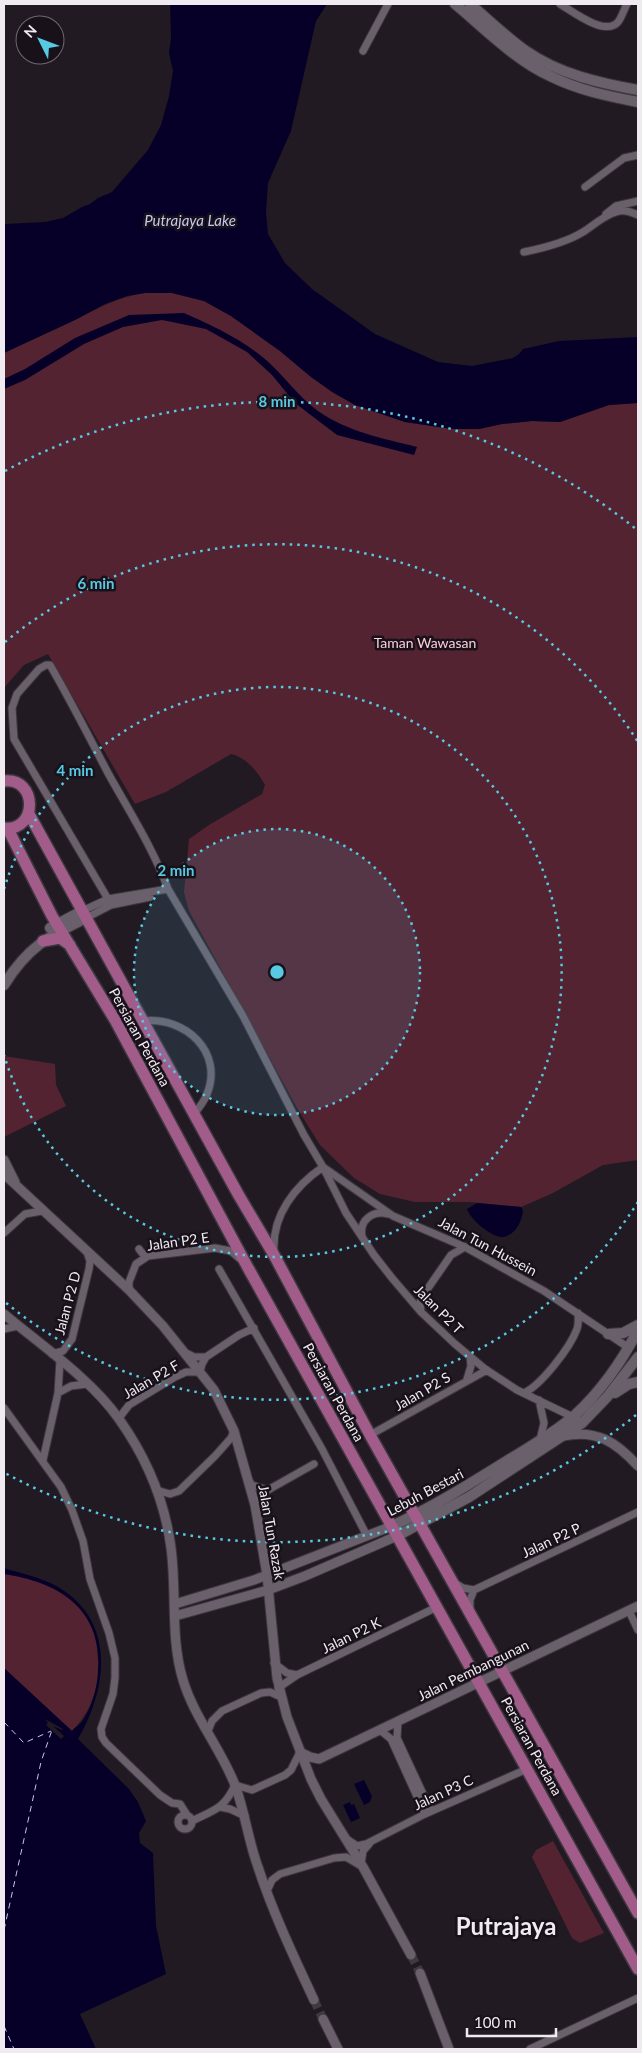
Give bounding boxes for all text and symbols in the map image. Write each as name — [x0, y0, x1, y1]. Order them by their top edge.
north arrow — [15, 15, 65, 65]
text: N — [20, 21, 40, 41]
water label: Putrajaya Lake — [144, 211, 236, 229]
text: 8 min — [258, 392, 296, 410]
text: 6 min — [77, 574, 115, 592]
park label: Taman Wawasan — [374, 634, 476, 651]
text: 4 min — [56, 761, 94, 779]
text: 2 min — [157, 861, 195, 879]
centre of rings — [268, 963, 286, 981]
street label: Persiaran Perdana — [106, 985, 174, 1089]
street label: Jalan Tun Hussein — [436, 1213, 540, 1279]
street label: Jalan P2 E — [146, 1228, 210, 1254]
street label: Jalan P2 D — [50, 1269, 84, 1337]
street label: Jalan P2 T — [411, 1281, 468, 1338]
street label: Persiaran Perdana — [300, 1340, 368, 1444]
street label: Jalan P2 F — [120, 1356, 182, 1402]
street label: Jalan P2 S — [391, 1368, 453, 1414]
street label: Lebuh Bestari — [384, 1465, 466, 1519]
street label: Jalan Tun Razak — [255, 1483, 289, 1582]
street label: Jalan P2 P — [519, 1519, 583, 1561]
street label: Jalan P2 K — [319, 1613, 384, 1657]
street label: Jalan Pembangunan — [415, 1636, 531, 1704]
street label: Persiaran Perdana — [498, 1694, 566, 1798]
street label: Jalan P3 C — [411, 1771, 476, 1813]
district label: Putrajaya — [456, 1911, 556, 1940]
scale bar — [467, 2006, 556, 2038]
text: 100 m — [474, 2013, 516, 2031]

